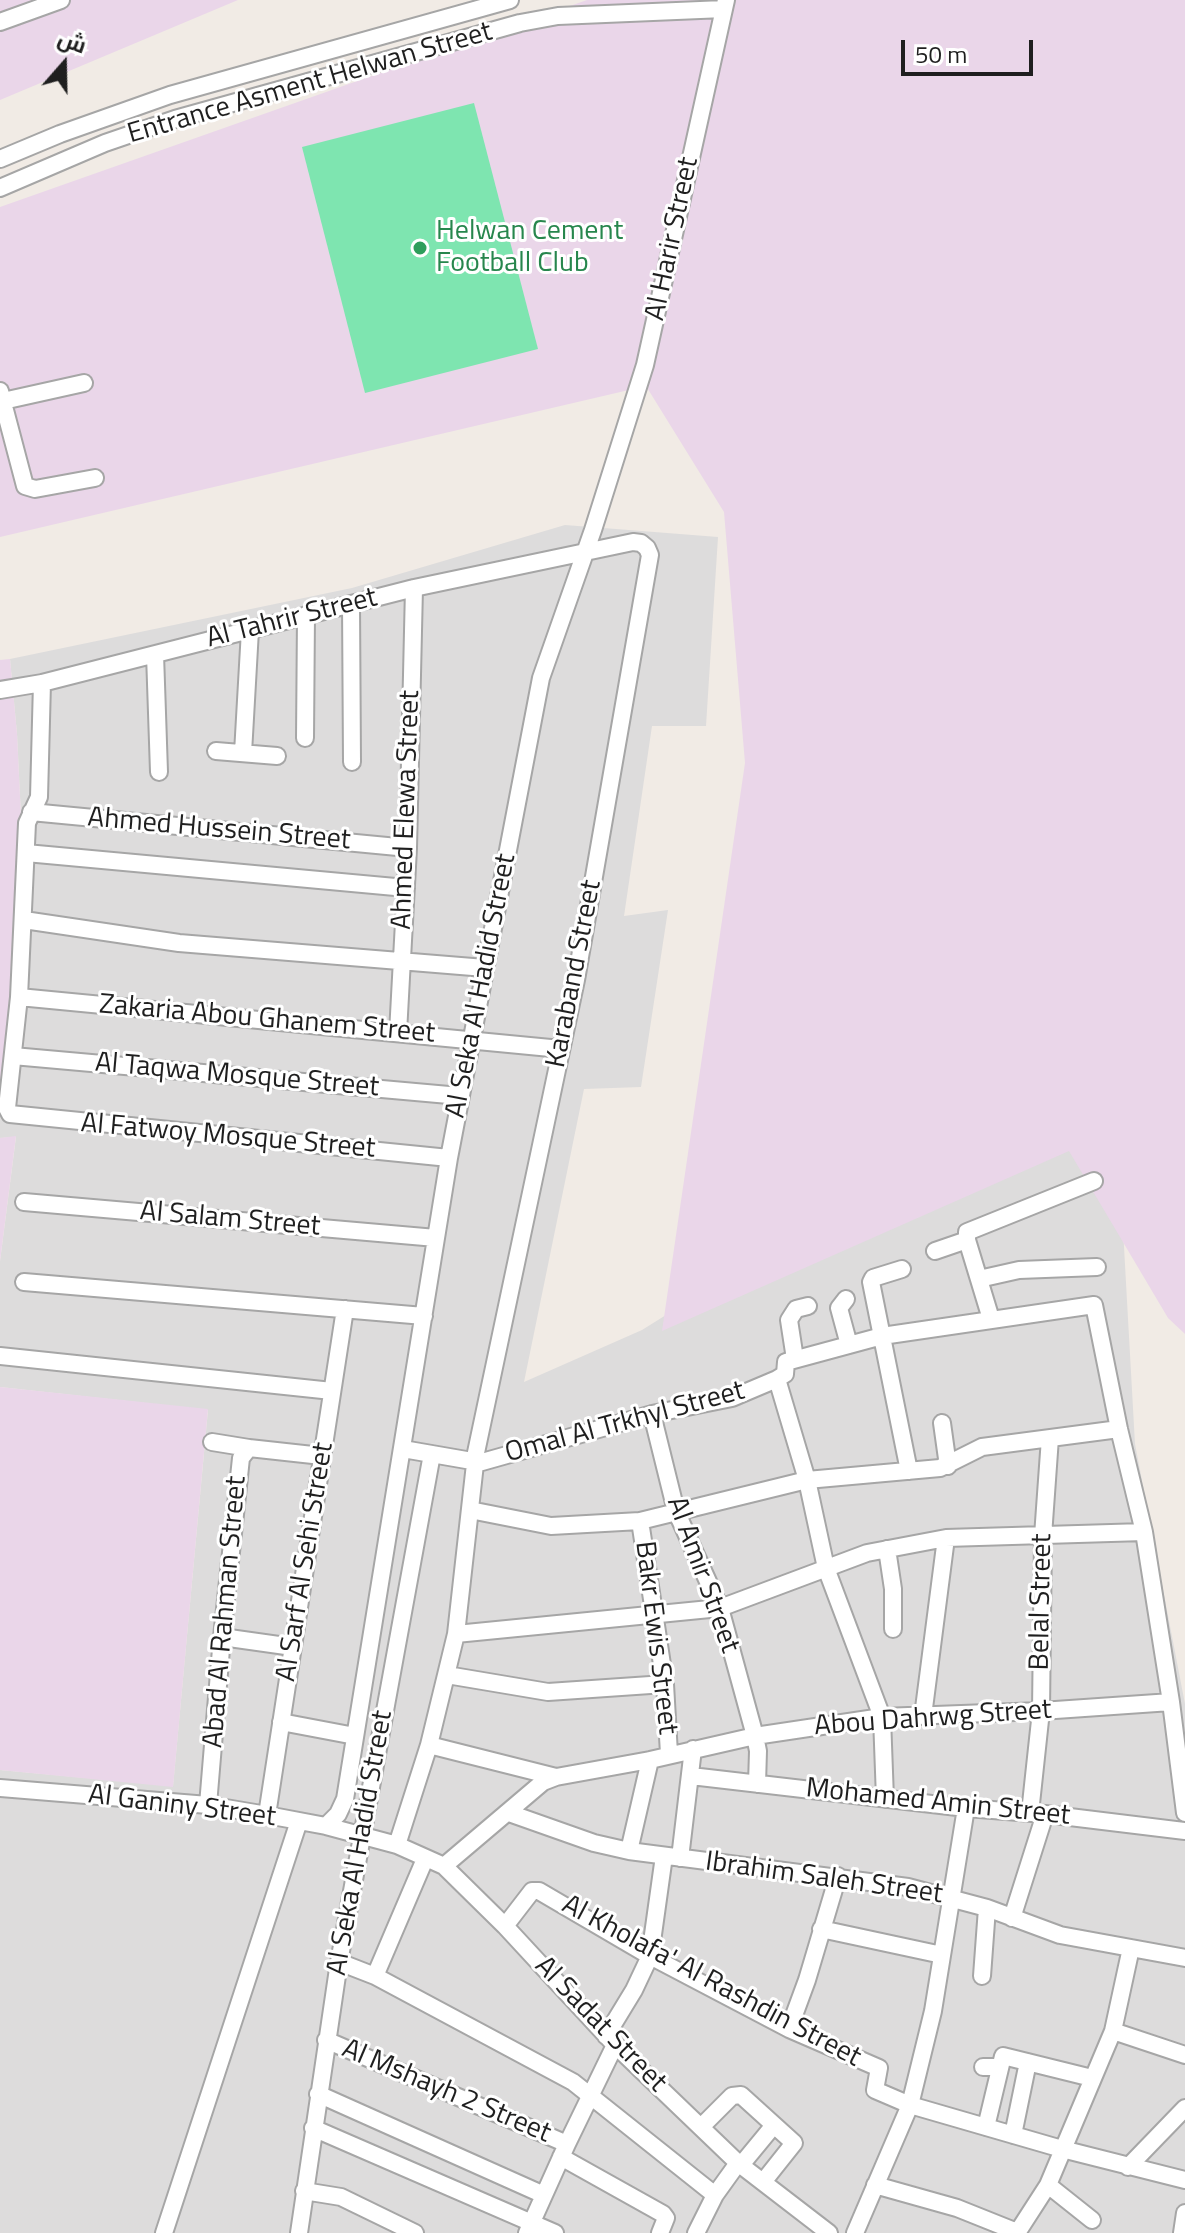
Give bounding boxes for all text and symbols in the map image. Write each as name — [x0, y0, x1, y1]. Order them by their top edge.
street label: Entrance Asment Helwan Street — [124, 16, 496, 152]
text: ش — [53, 21, 91, 62]
north arrow — [24, 24, 104, 104]
scale bar — [905, 24, 1037, 74]
text: 50 m — [915, 36, 967, 72]
street label: Al Harir Street — [639, 154, 707, 324]
place label: Helwan Cement Football Club — [436, 215, 623, 281]
marker: Helwan Cement Football Club — [411, 239, 429, 257]
street label: Al Tahrir Street — [203, 582, 381, 656]
street label: Ahmed Elewa Street — [386, 690, 428, 930]
street label: Ahmed Hussein Street — [86, 802, 352, 858]
street label: Al Seka Al Hadid Street — [440, 851, 524, 1121]
street label: Karaband Street — [540, 877, 610, 1071]
street label: Zakaria Abou Ghanem Street — [98, 989, 436, 1051]
street label: Al Taqwa Mosque Street — [94, 1047, 380, 1105]
street label: Al Fatwoy Mosque Street — [79, 1107, 377, 1167]
street label: Al Salam Street — [138, 1195, 322, 1245]
street label: Omal Al Trkhyl Street — [502, 1375, 748, 1471]
street label: Al Sarf Al Sehi Street — [270, 1440, 342, 1684]
street label: Abad Al Rahman Street — [197, 1475, 255, 1749]
street label: Al Amir Street — [658, 1492, 746, 1658]
street label: Belal Street — [1024, 1533, 1060, 1671]
street label: Bakr Ewis Street — [626, 1539, 684, 1737]
street label: Abou Dahrwg Street — [813, 1694, 1053, 1744]
street label: Al Seka Al Hadid Street — [321, 1708, 401, 1978]
street label: Mohamed Amin Street — [804, 1772, 1072, 1834]
street label: Al Ganiny Street — [86, 1779, 278, 1835]
street label: Ibrahim Saleh Street — [703, 1846, 945, 1912]
street label: Al Kholafa' Al Rashdin Street — [556, 1889, 866, 2075]
street label: Al Sadat Street — [527, 1950, 673, 2100]
street label: Al Mshayh 2 Street — [337, 2033, 555, 2151]

